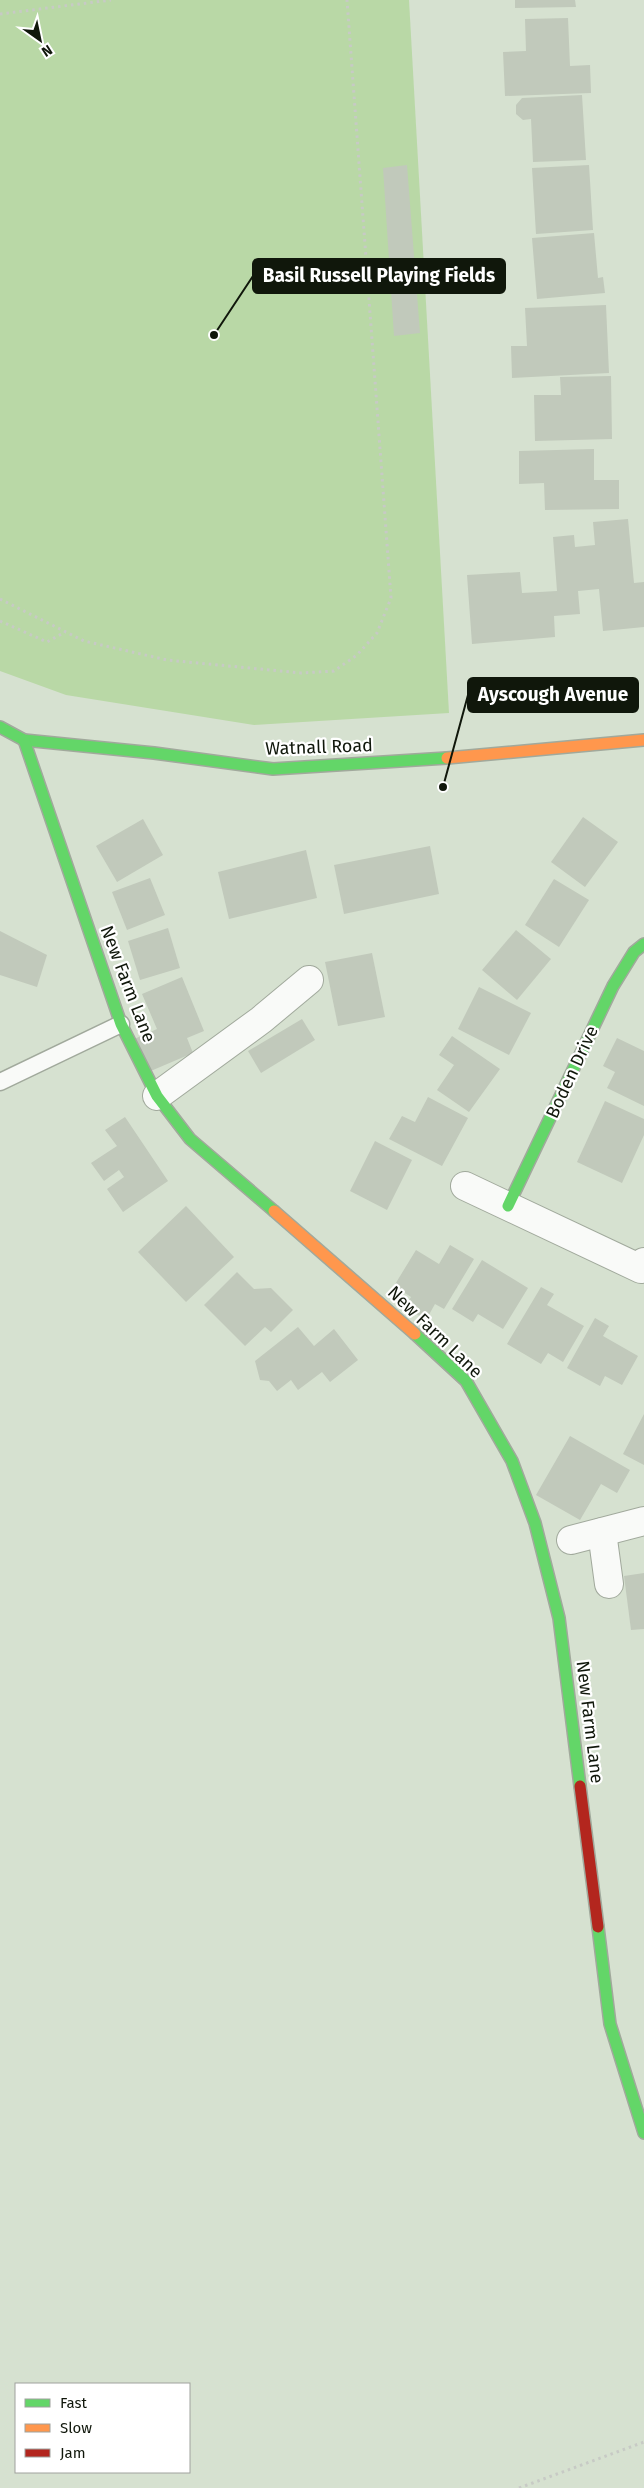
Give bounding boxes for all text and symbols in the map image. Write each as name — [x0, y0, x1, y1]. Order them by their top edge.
north arrow — [15, 15, 65, 65]
text: N — [38, 41, 55, 60]
callout: Basil Russell Playing Fields — [253, 259, 505, 293]
text: Basil Russell Playing Fields — [263, 264, 495, 287]
callout: Ayscough Avenue — [468, 678, 638, 712]
text: Ayscough Avenue — [477, 683, 628, 706]
street label: Watnall Road — [265, 734, 373, 760]
street label: New Farm Lane — [96, 922, 160, 1046]
street label: Boden Drive — [541, 1022, 603, 1122]
street label: New Farm Lane — [383, 1281, 487, 1383]
street label: New Farm Lane — [572, 1659, 608, 1785]
legend — [15, 2383, 190, 2473]
text: Fast — [60, 2394, 87, 2412]
text: Slow — [60, 2419, 92, 2437]
text: Jam — [60, 2444, 86, 2462]

